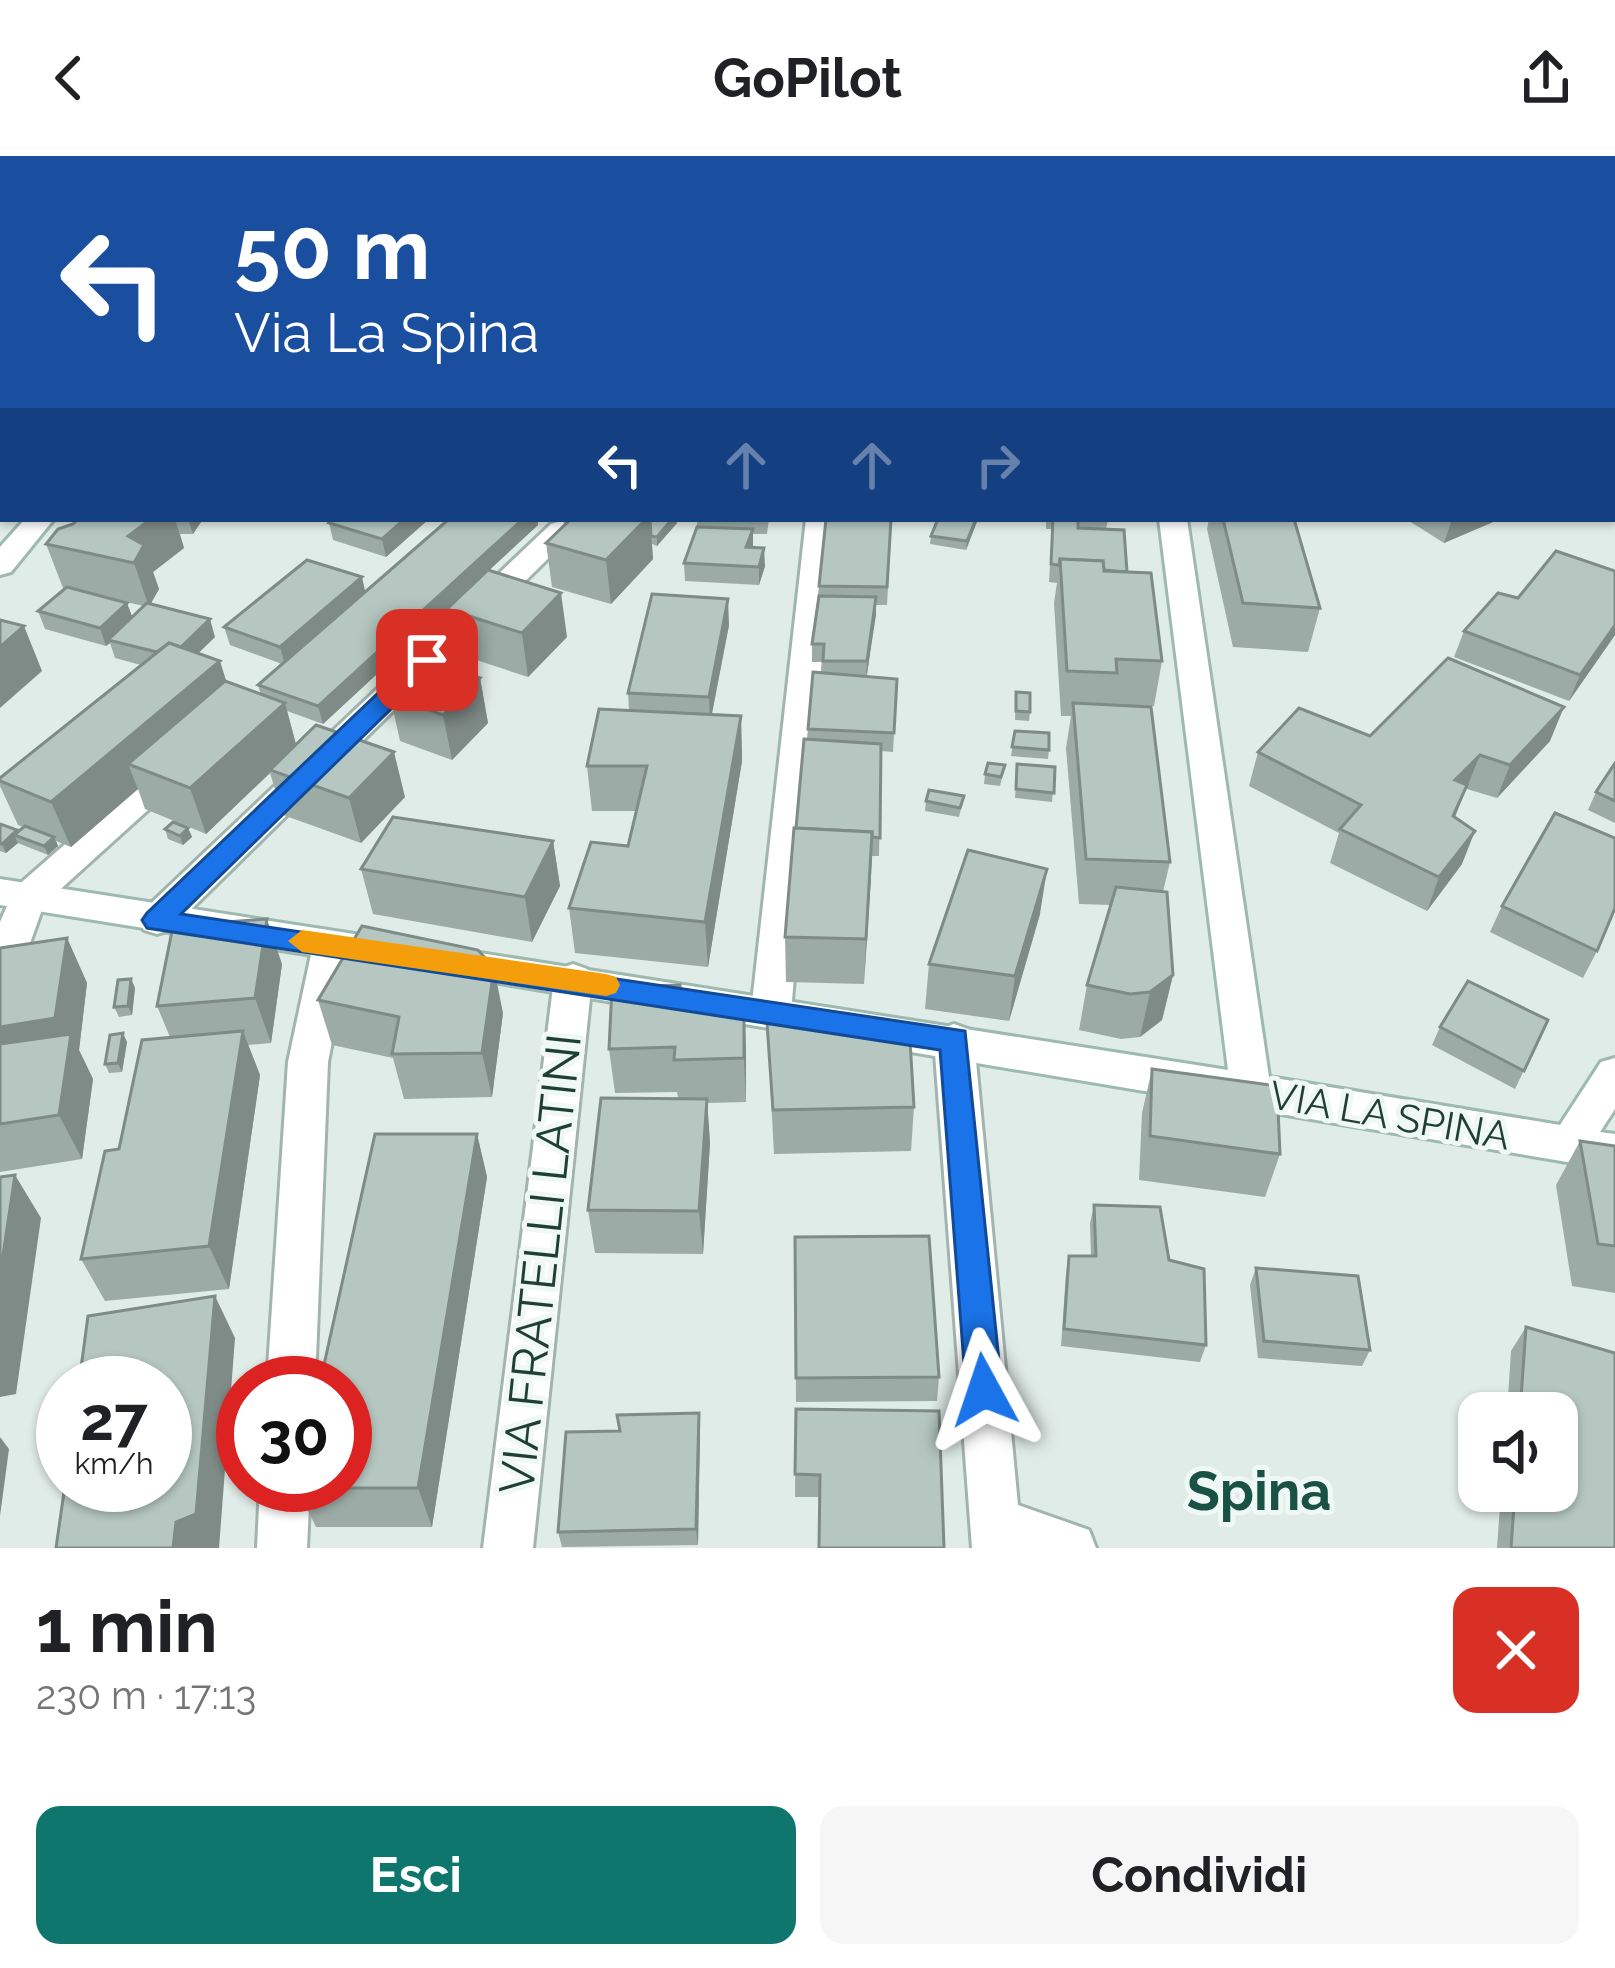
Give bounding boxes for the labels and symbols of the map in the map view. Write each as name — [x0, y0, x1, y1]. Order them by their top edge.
pin — [376, 609, 478, 711]
street label: VIA FRATELLI LATINI — [488, 1031, 592, 1497]
street label: VIA LA SPINA — [1266, 1071, 1514, 1159]
position arrow — [921, 1327, 1047, 1453]
speed limit sign: 30 — [216, 1356, 372, 1512]
district label: Spina — [1187, 1459, 1331, 1523]

